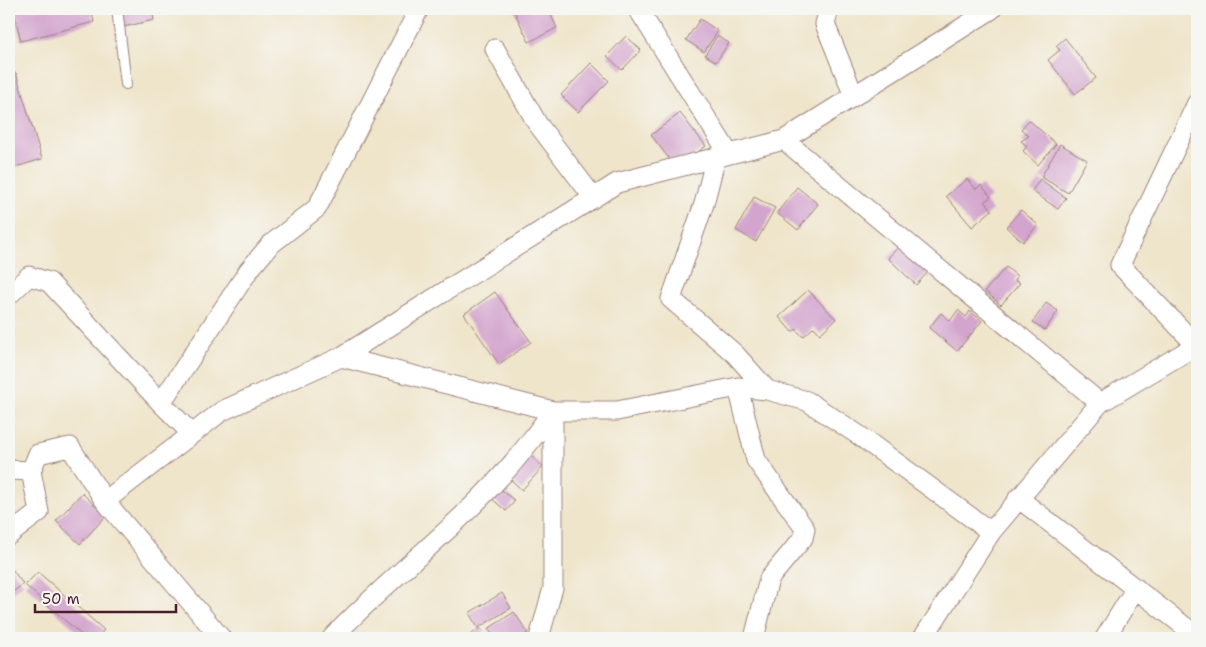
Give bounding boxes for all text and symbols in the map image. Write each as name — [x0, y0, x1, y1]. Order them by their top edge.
scale bar — [35, 582, 176, 614]
text: 50 m — [42, 589, 80, 609]

